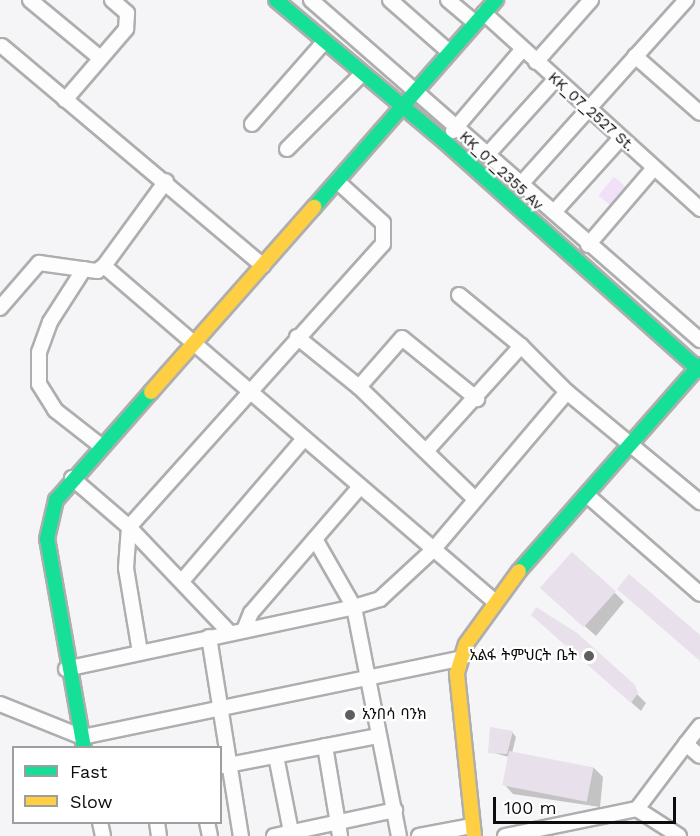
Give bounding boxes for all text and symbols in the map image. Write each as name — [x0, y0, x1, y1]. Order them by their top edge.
street label: KK_07_2527 St. — [544, 68, 638, 156]
street label: KK_07_2355 Av — [455, 127, 547, 215]
place label: አልፋ ትምህርት ቤት — [469, 647, 577, 665]
marker: አልፋ ትምህርት ቤት — [582, 649, 596, 663]
place label: አንበሳ ባንክ — [362, 706, 427, 724]
marker: አንበሳ ባንክ — [343, 708, 357, 722]
legend — [12, 746, 222, 824]
text: Fast — [70, 761, 107, 782]
scale bar — [496, 785, 679, 823]
text: Slow — [70, 791, 113, 812]
text: 100 m — [504, 797, 557, 818]

